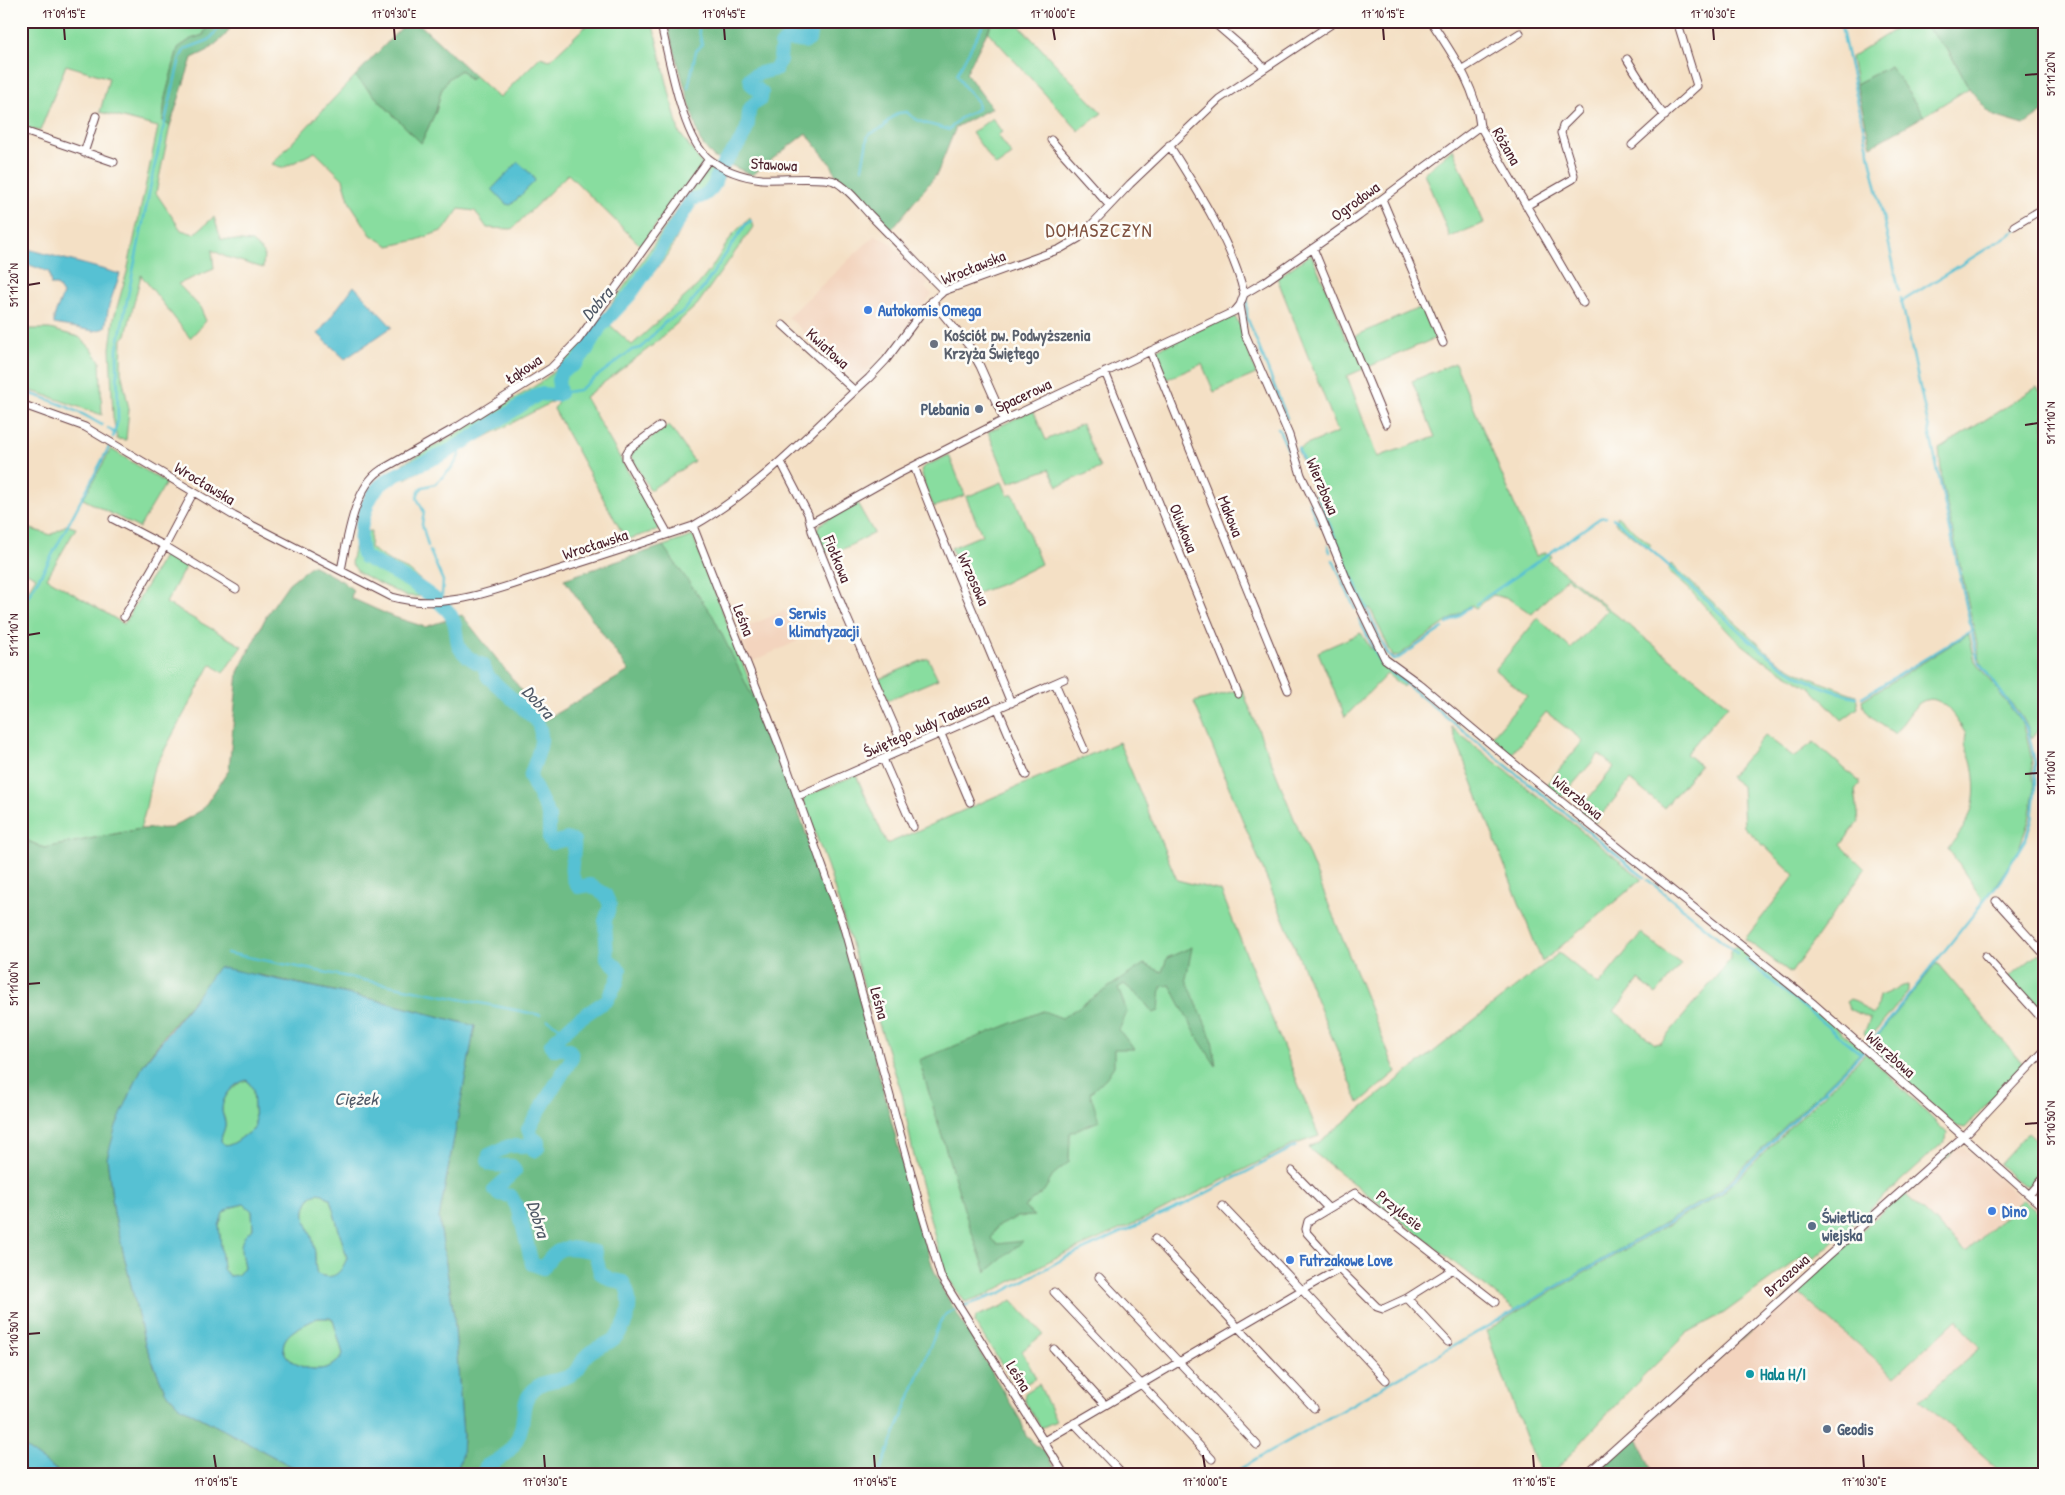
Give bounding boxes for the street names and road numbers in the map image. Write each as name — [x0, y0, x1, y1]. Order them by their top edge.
street label: Różana — [1487, 123, 1527, 169]
street label: Stawowa — [750, 152, 798, 176]
street label: Ogrodowa — [1326, 176, 1384, 226]
street label: Wrocławska — [938, 244, 1008, 290]
street label: Kwiatowa — [802, 323, 854, 373]
street label: Łąkowa — [500, 349, 546, 389]
street label: Spacerowa — [991, 372, 1055, 418]
street label: Wierzbowa — [1301, 454, 1345, 518]
street label: Wrocławska — [170, 456, 240, 510]
street label: Makowa — [1213, 492, 1249, 540]
street label: Oliwkowa — [1164, 500, 1204, 556]
street label: Wrocławska — [559, 523, 631, 565]
street label: Fiołkowa — [818, 531, 857, 586]
street label: Wrzosowa — [953, 549, 995, 609]
street label: Leśna — [728, 601, 760, 639]
street label: Świętego Judy Tadeusza — [860, 688, 992, 762]
street label: Wierzbowa — [1548, 770, 1608, 824]
street label: Leśna — [865, 985, 895, 1021]
street label: Wierzbowa — [1862, 1026, 1920, 1082]
street label: Przylesie — [1372, 1185, 1429, 1236]
street label: Brzozowa — [1758, 1249, 1814, 1301]
street label: Leśna — [1001, 1357, 1037, 1395]

